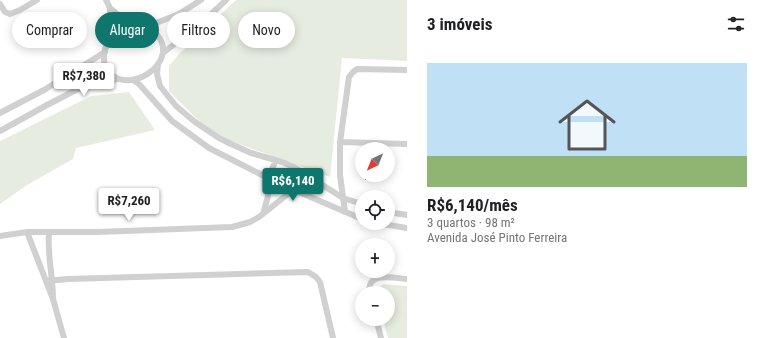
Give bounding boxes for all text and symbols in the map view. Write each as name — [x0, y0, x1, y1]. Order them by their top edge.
chip: Comprar — [12, 12, 87, 48]
chip: Alugar — [95, 12, 159, 48]
chip: Filtros — [167, 12, 230, 48]
chip: Novo — [238, 12, 295, 48]
icon: filters — [725, 13, 747, 35]
text: 3 imóveis — [427, 14, 492, 34]
pin: R$7,380 — [47, 63, 121, 97]
text: R$7,380 — [62, 68, 106, 83]
icon: home — [551, 89, 623, 161]
north arrow — [355, 142, 395, 182]
map controls — [355, 142, 395, 326]
pin: R$6,140 — [256, 168, 330, 202]
text: R$6,140 — [271, 173, 315, 188]
pin: R$7,260 — [92, 188, 166, 222]
button: locate — [355, 190, 395, 230]
text: R$7,260 — [107, 193, 151, 208]
text: R$6,140/mês — [427, 195, 518, 215]
text: 3 quartos · 98 m² — [427, 215, 515, 230]
text: Avenida José Pinto Ferreira — [427, 230, 567, 245]
button: + — [355, 238, 395, 278]
button: − — [355, 286, 395, 326]

